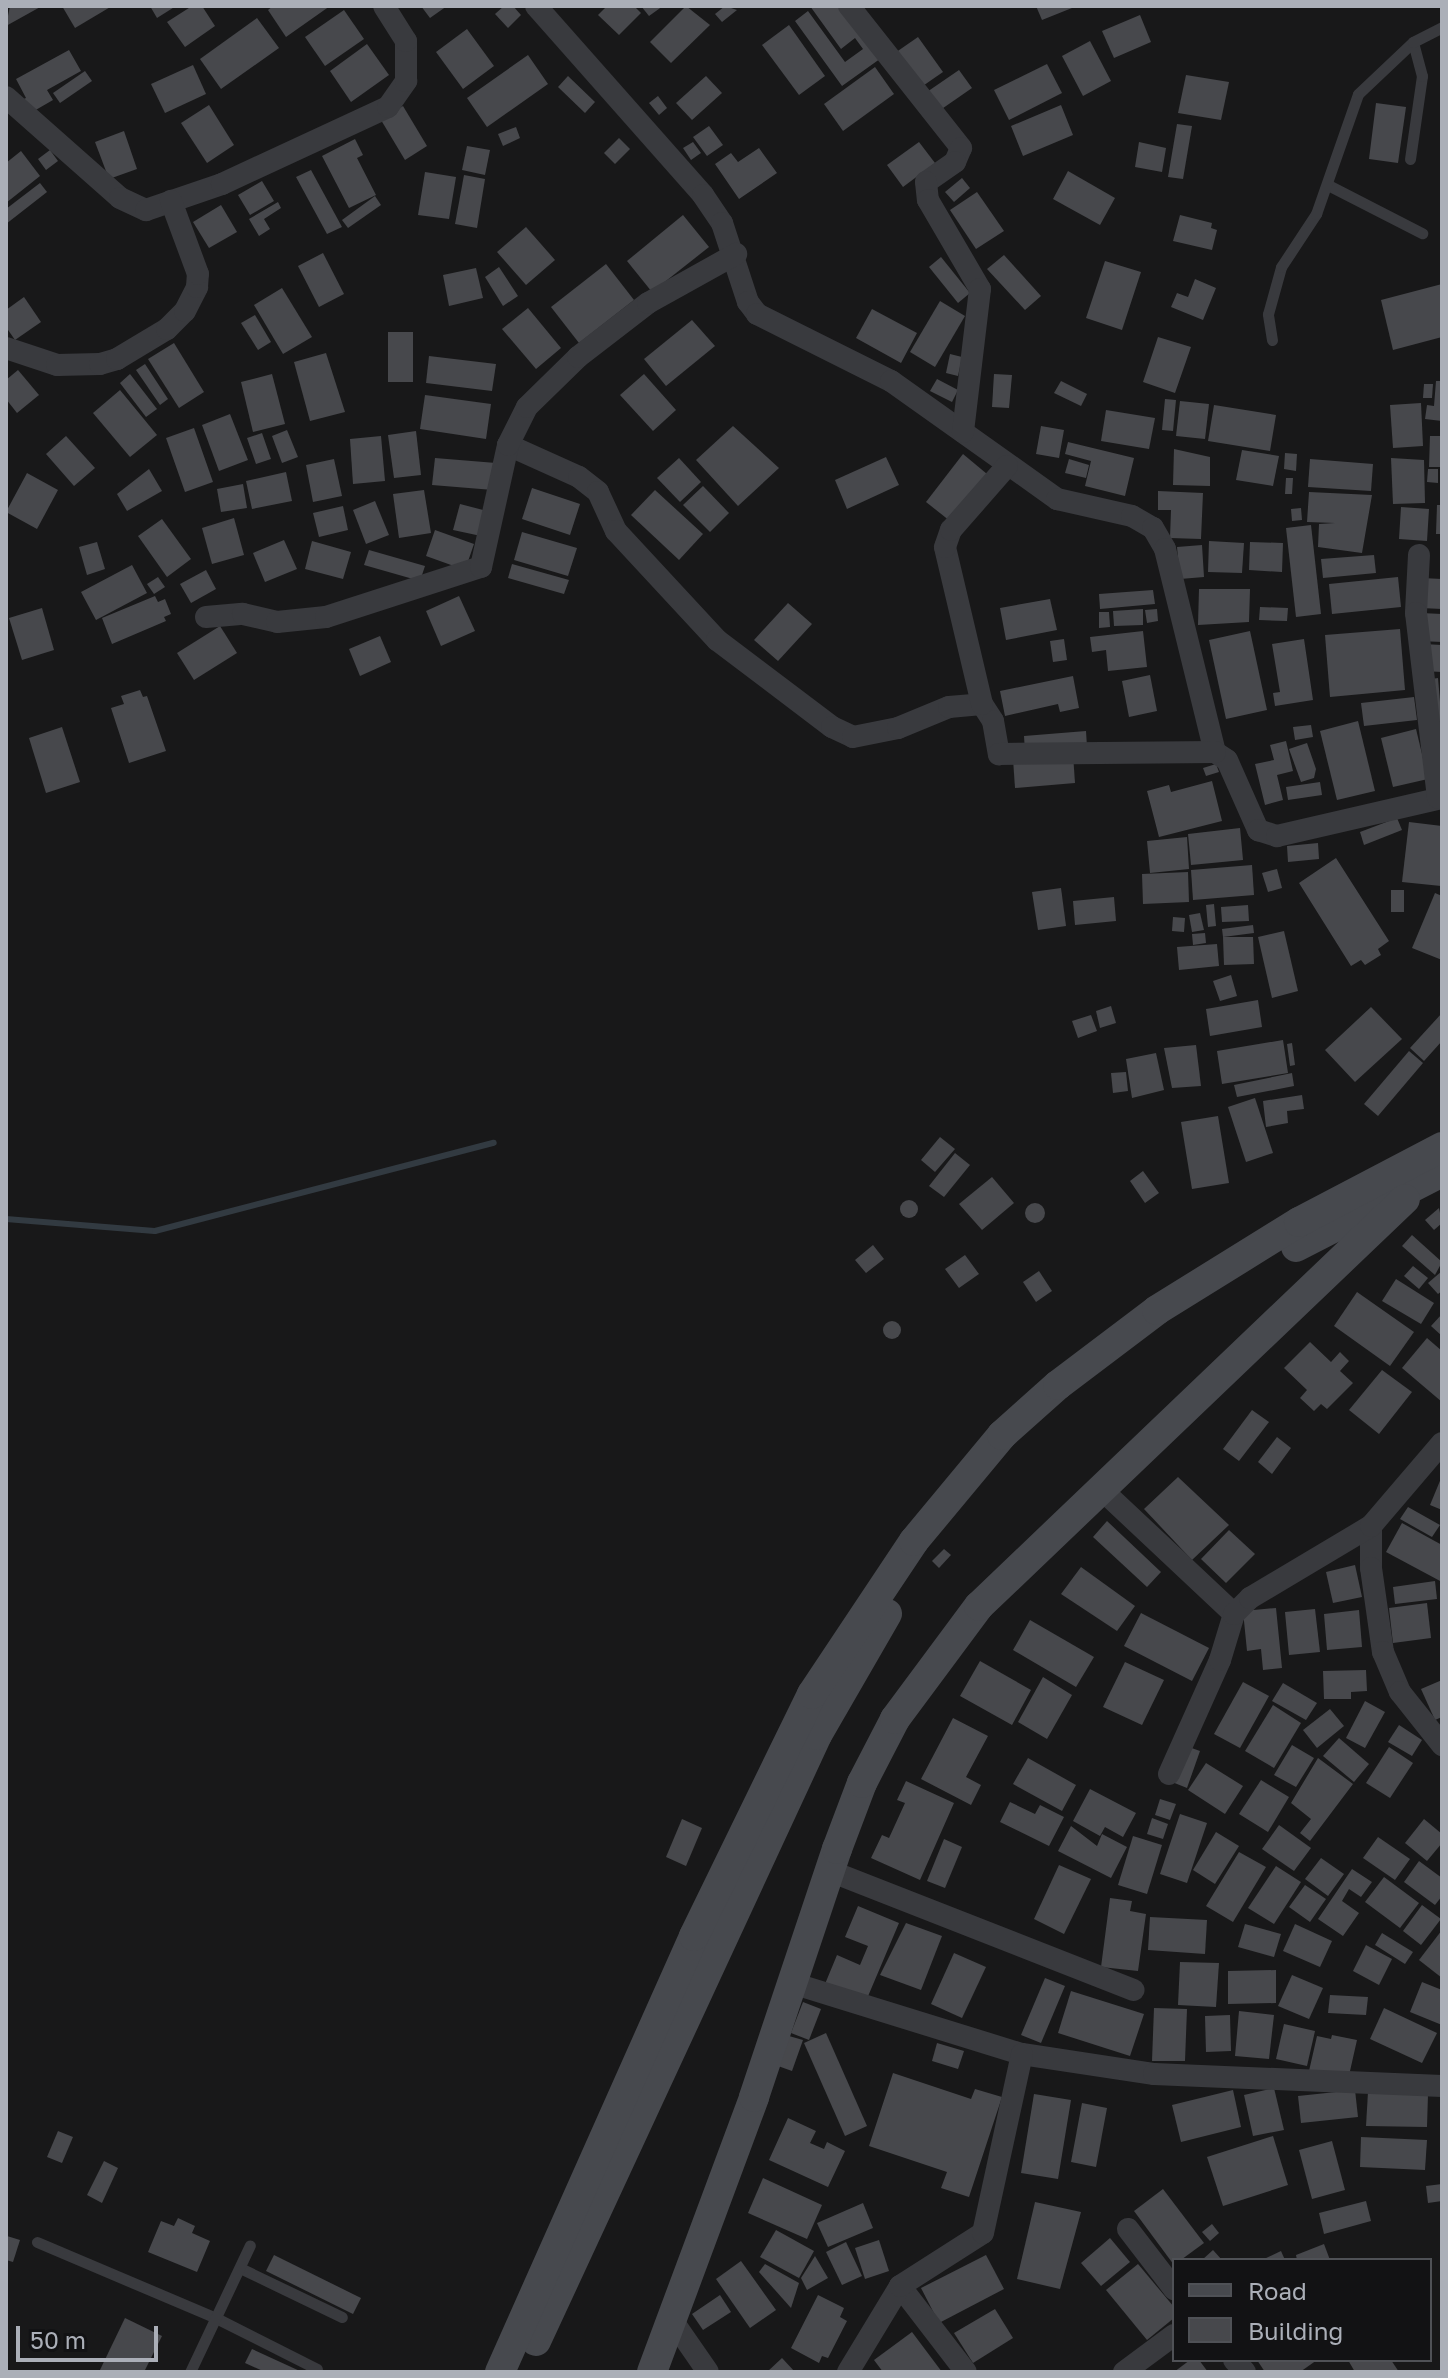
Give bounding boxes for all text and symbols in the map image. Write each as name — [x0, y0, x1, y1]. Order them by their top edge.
legend — [1172, 2258, 1432, 2362]
text: Road — [1248, 2276, 1307, 2305]
scale bar — [20, 2310, 162, 2360]
text: Building — [1248, 2316, 1343, 2345]
text: 50 m — [30, 2325, 86, 2354]

